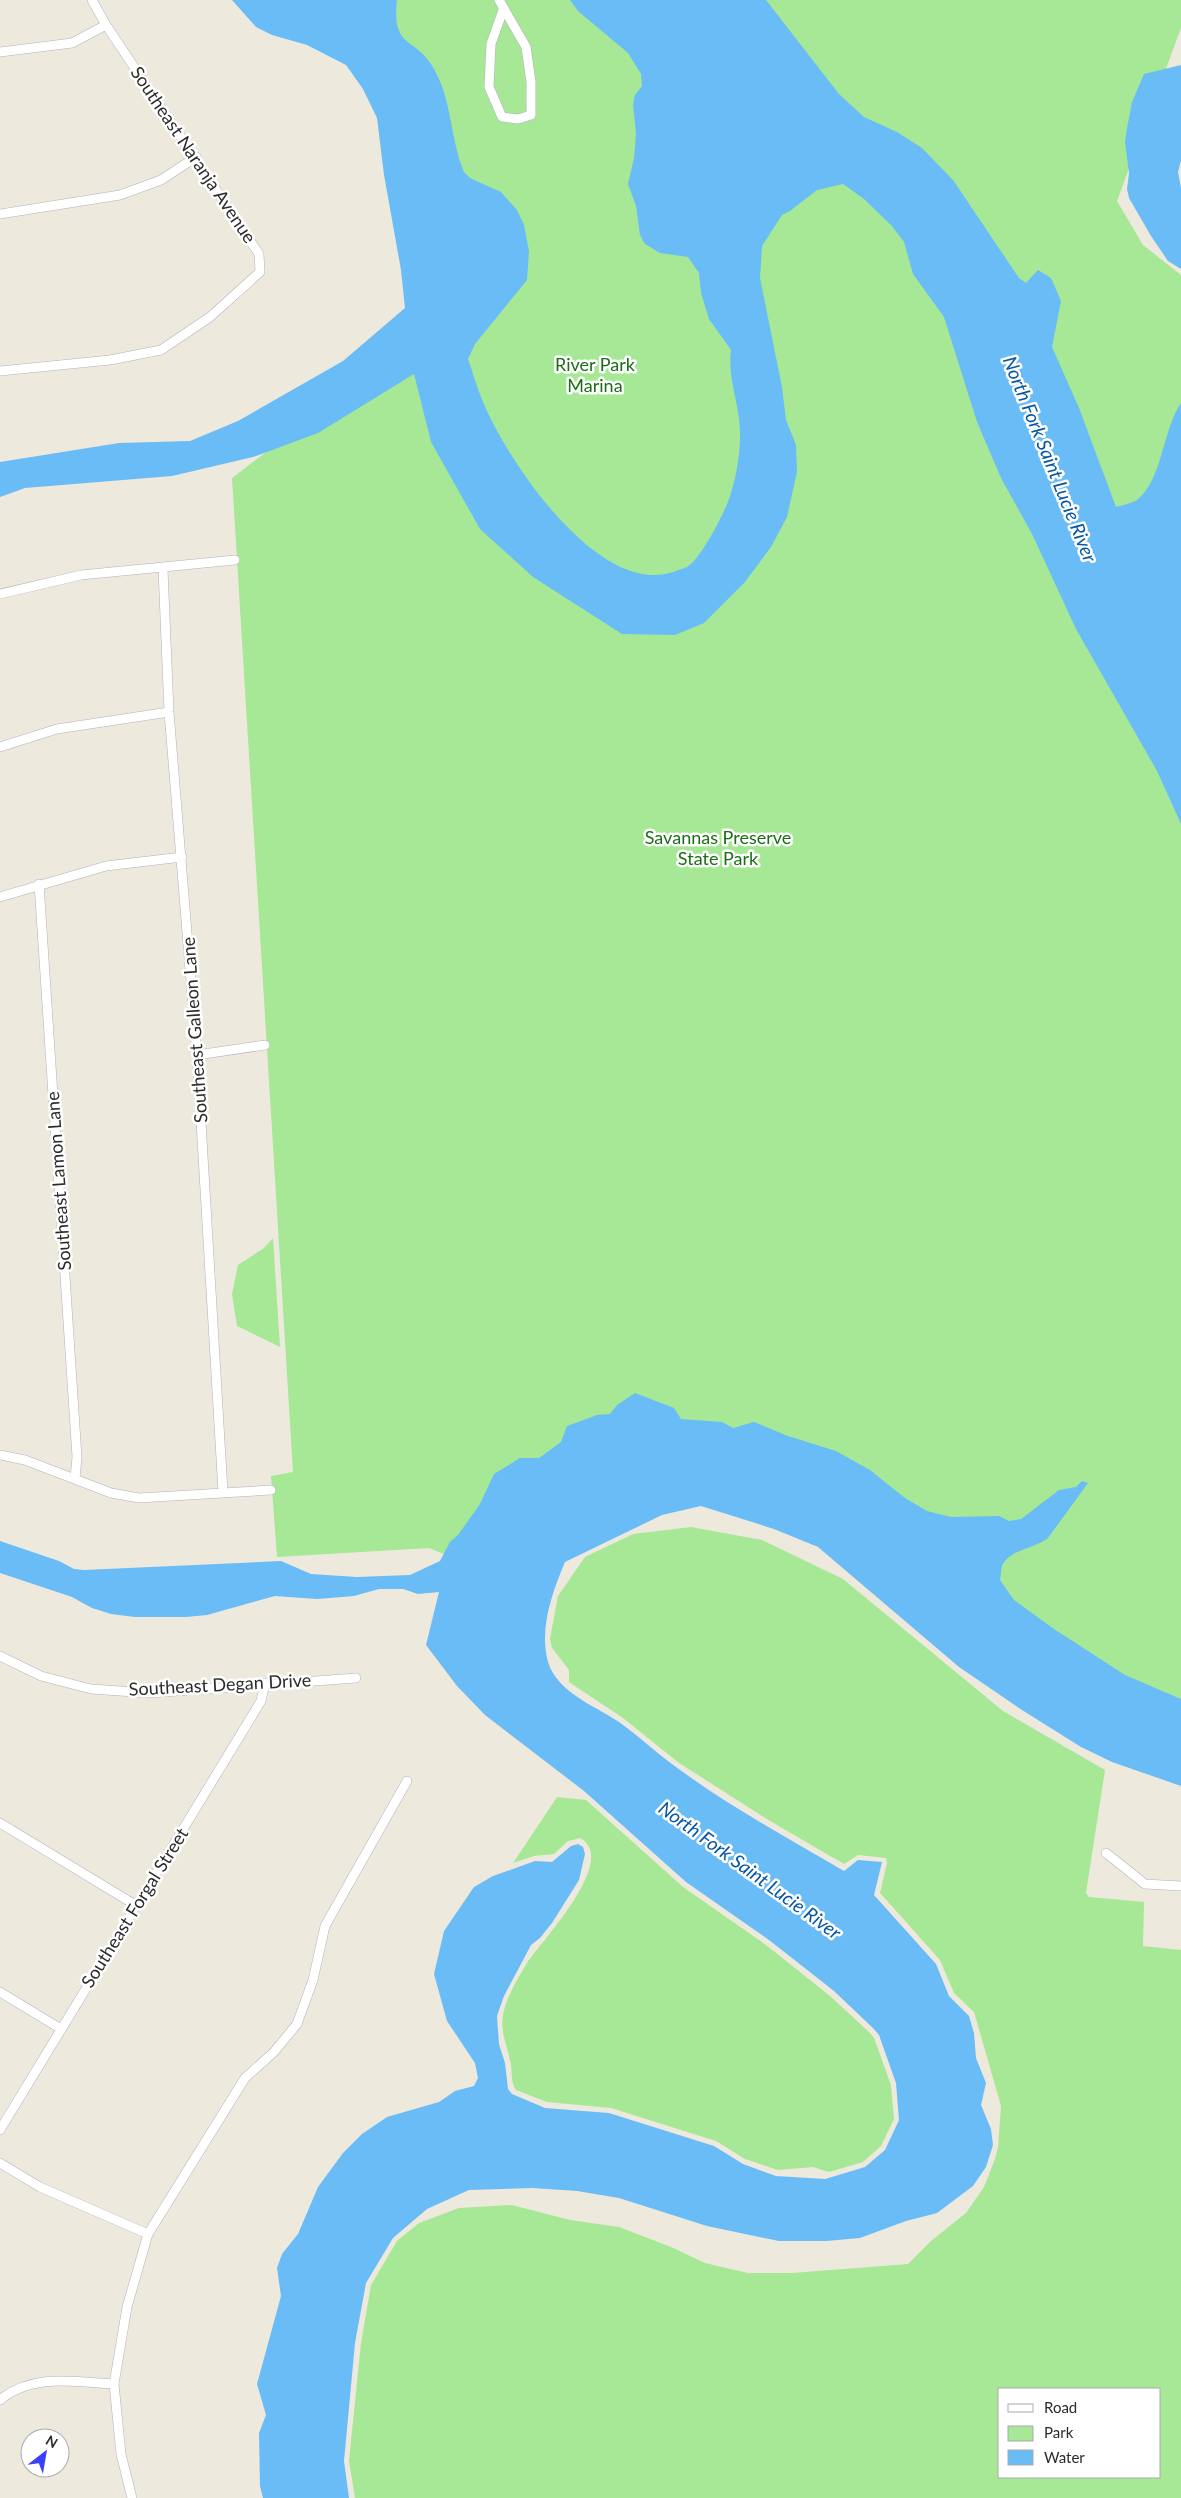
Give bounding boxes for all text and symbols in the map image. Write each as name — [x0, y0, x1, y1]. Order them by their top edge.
street label: Southeast Naranja Avenue — [126, 62, 261, 247]
park label: River Park Marina — [555, 353, 636, 396]
water label: North Fork Saint Lucie River — [999, 353, 1102, 565]
park label: Savannas Preserve State Park — [645, 826, 791, 869]
street label: Southeast Galleon Lane — [177, 936, 211, 1124]
street label: Southeast Lamon Lane — [41, 1091, 75, 1271]
street label: Southeast Degan Drive — [128, 1668, 312, 1700]
water label: North Fork Saint Lucie River — [655, 1796, 846, 1944]
street label: Southeast Forgal Street — [76, 1823, 193, 1991]
legend — [998, 2388, 1161, 2478]
text: Road — [1044, 2398, 1077, 2416]
text: Park — [1044, 2423, 1074, 2441]
north arrow — [20, 2428, 70, 2478]
text: N — [43, 2431, 61, 2451]
text: Water — [1044, 2448, 1085, 2466]

